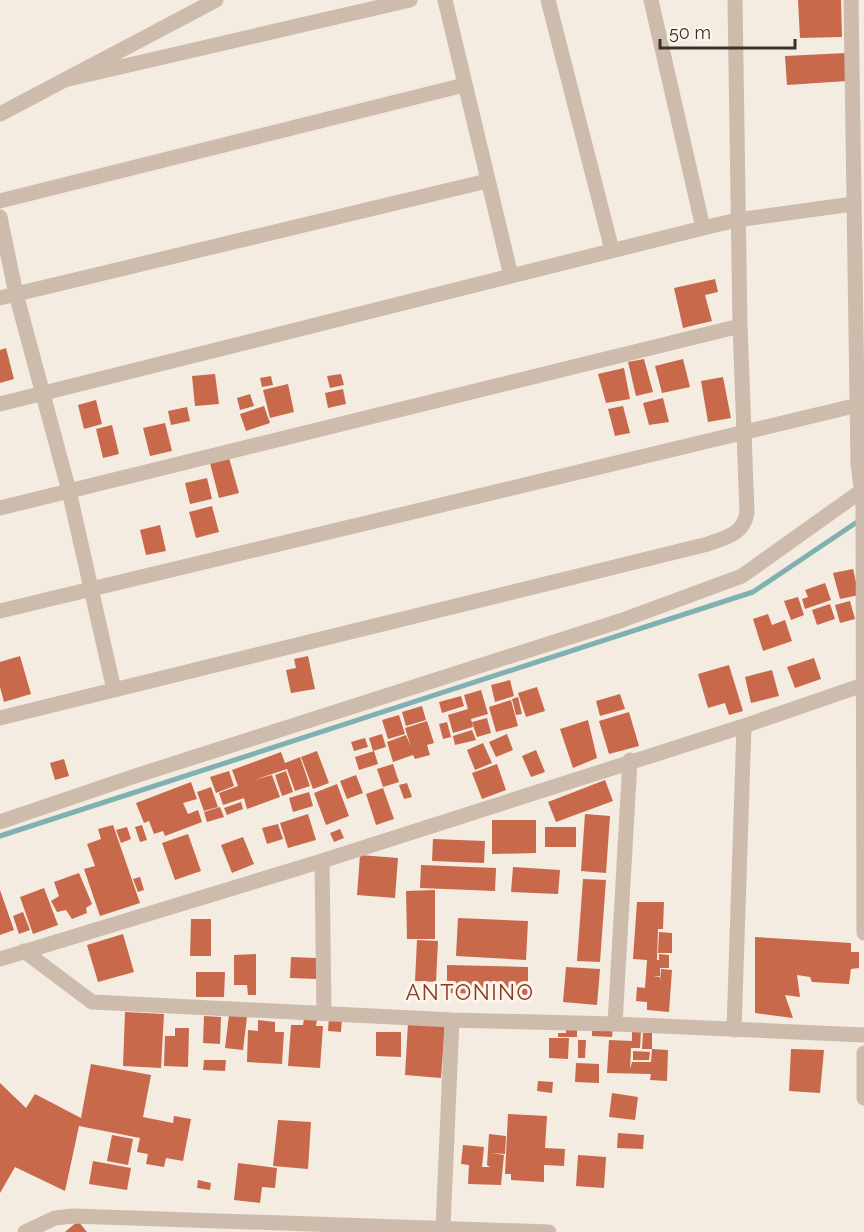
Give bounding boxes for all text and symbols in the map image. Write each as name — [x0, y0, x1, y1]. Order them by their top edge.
scale bar — [660, 12, 795, 50]
text: 50 m — [669, 22, 711, 43]
district label: ANTONINO — [405, 979, 535, 1005]

